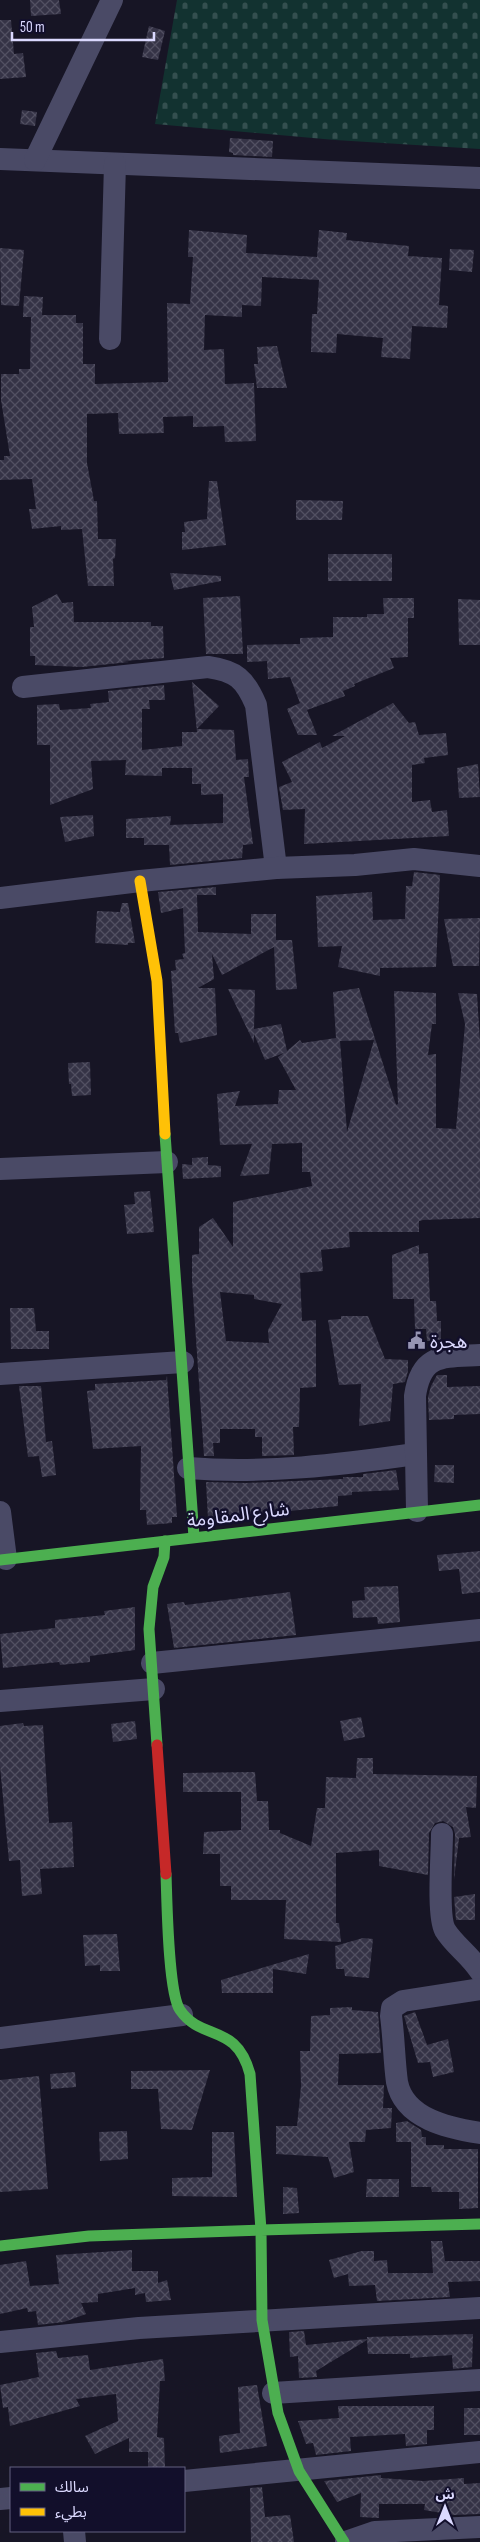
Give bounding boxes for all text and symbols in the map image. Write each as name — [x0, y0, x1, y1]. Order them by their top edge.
scale bar — [12, 10, 155, 42]
text: 50 m — [20, 18, 45, 37]
public building icon: هجرة — [406, 1331, 426, 1351]
place label: هجرة — [430, 1331, 468, 1354]
street label: شارع المقاومة — [186, 1498, 291, 1534]
legend — [10, 2467, 185, 2532]
text: سالك — [55, 2478, 89, 2497]
north arrow — [420, 2482, 470, 2532]
text: ش — [435, 2486, 455, 2503]
text: بطيء — [55, 2503, 87, 2523]

